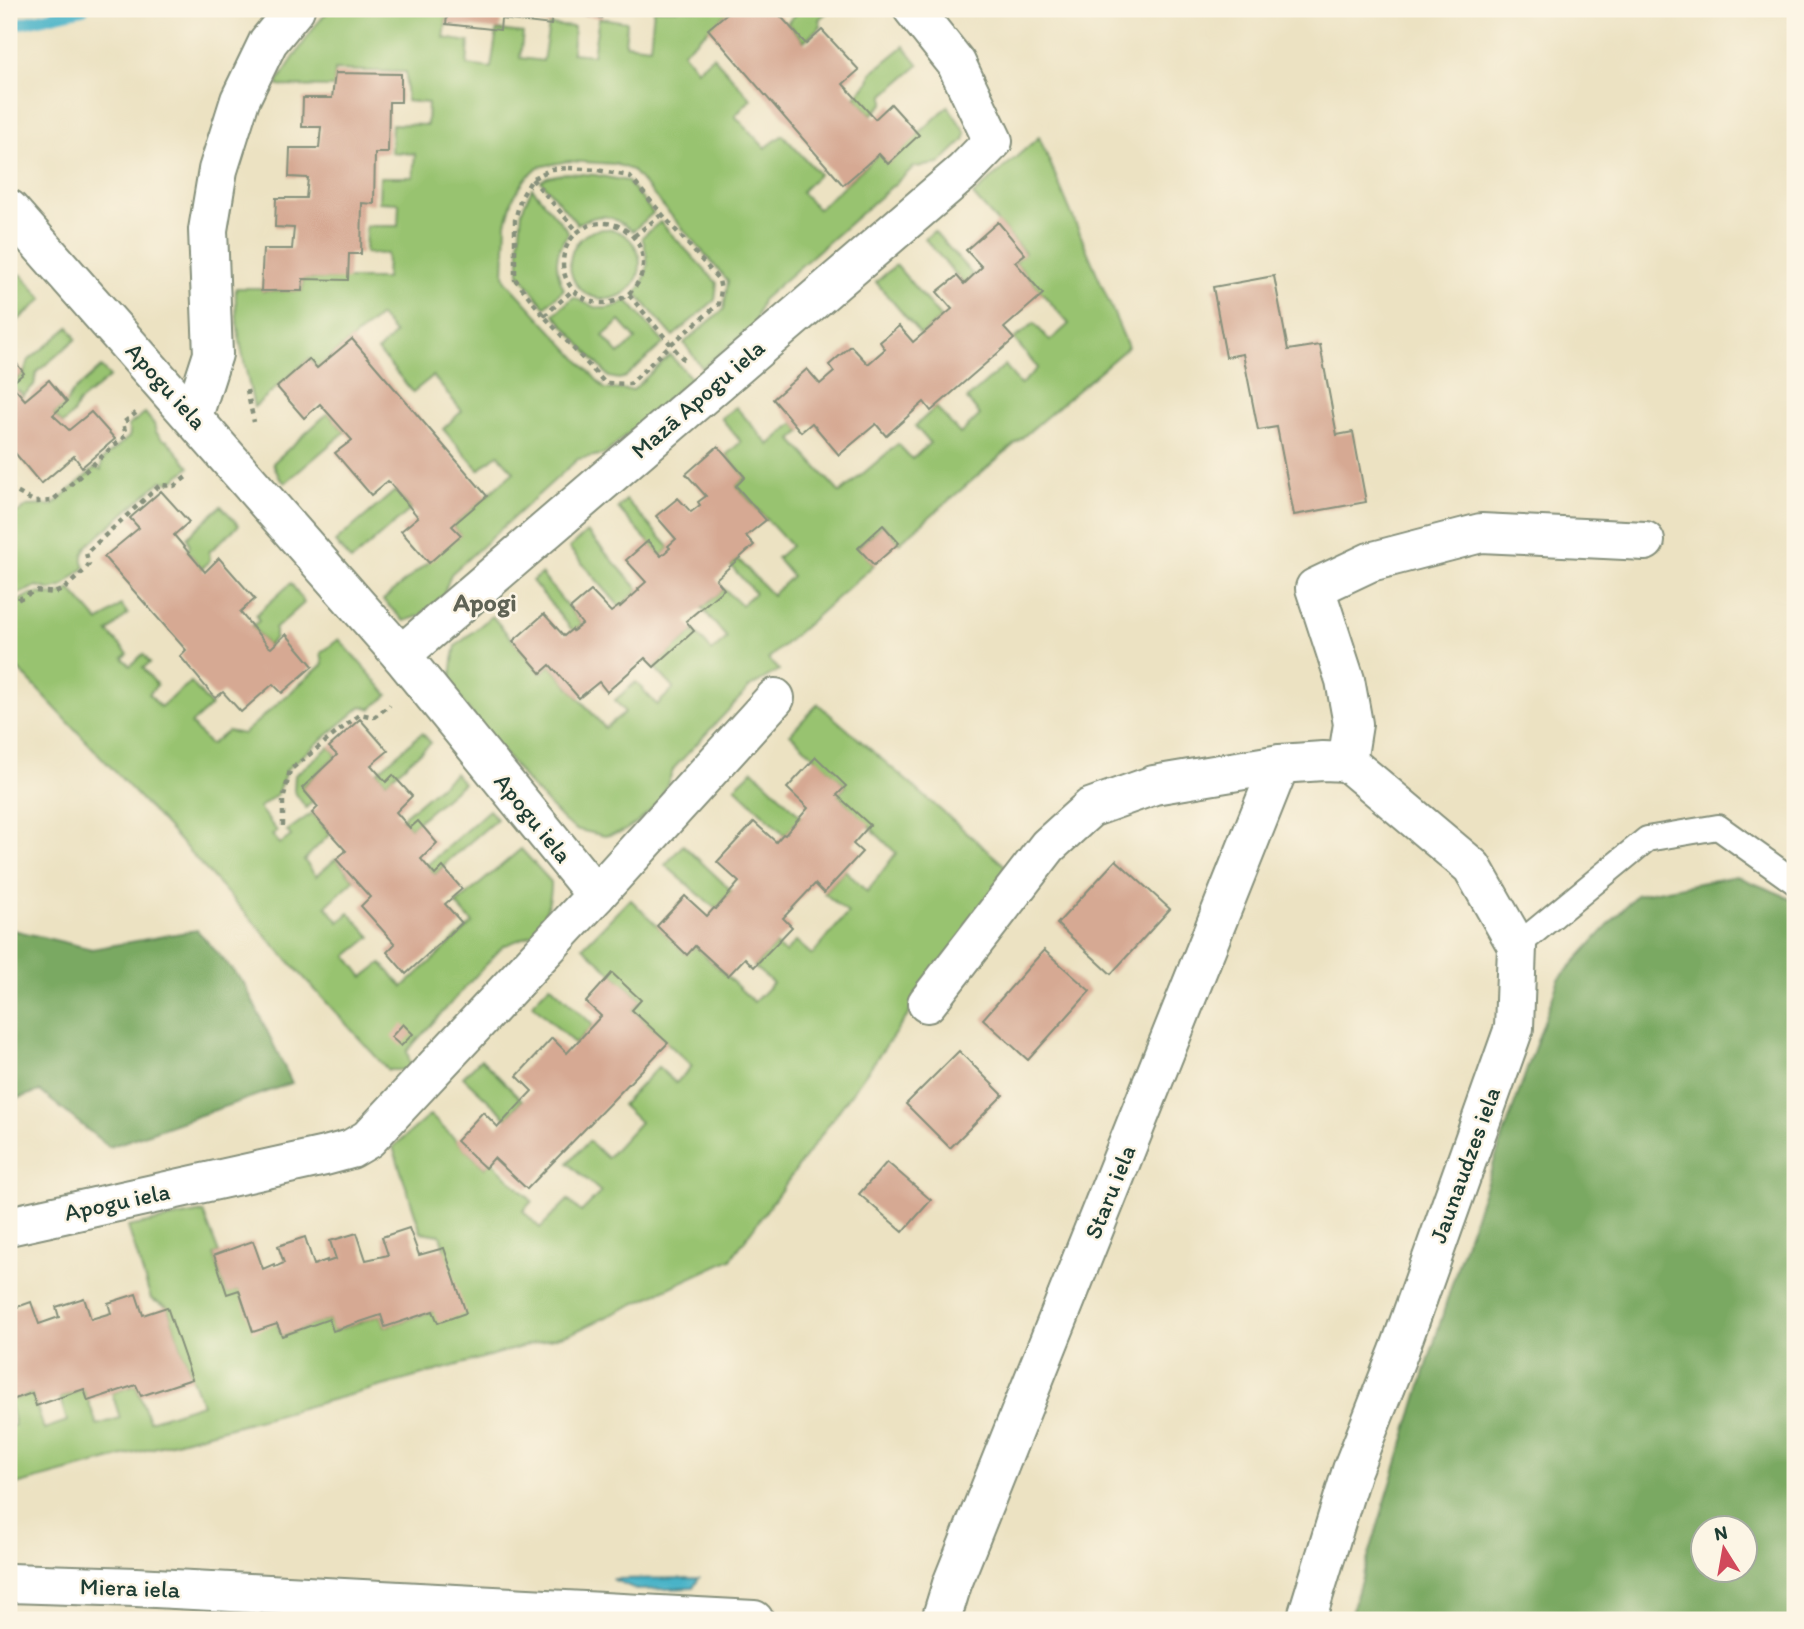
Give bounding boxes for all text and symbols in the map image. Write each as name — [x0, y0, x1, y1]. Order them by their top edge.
street label: Mazā Apogu iela — [625, 332, 771, 465]
street label: Apogu iela — [120, 336, 213, 435]
district label: Apogi — [452, 586, 517, 618]
street label: Apogu iela — [488, 767, 579, 869]
street label: Jaunaudzes iela — [1423, 1083, 1506, 1247]
street label: Staru iela — [1078, 1140, 1142, 1243]
street label: Apogu iela — [61, 1176, 173, 1227]
north arrow — [1688, 1514, 1758, 1584]
text: N — [1712, 1520, 1729, 1545]
street label: Miera iela — [79, 1571, 181, 1604]

